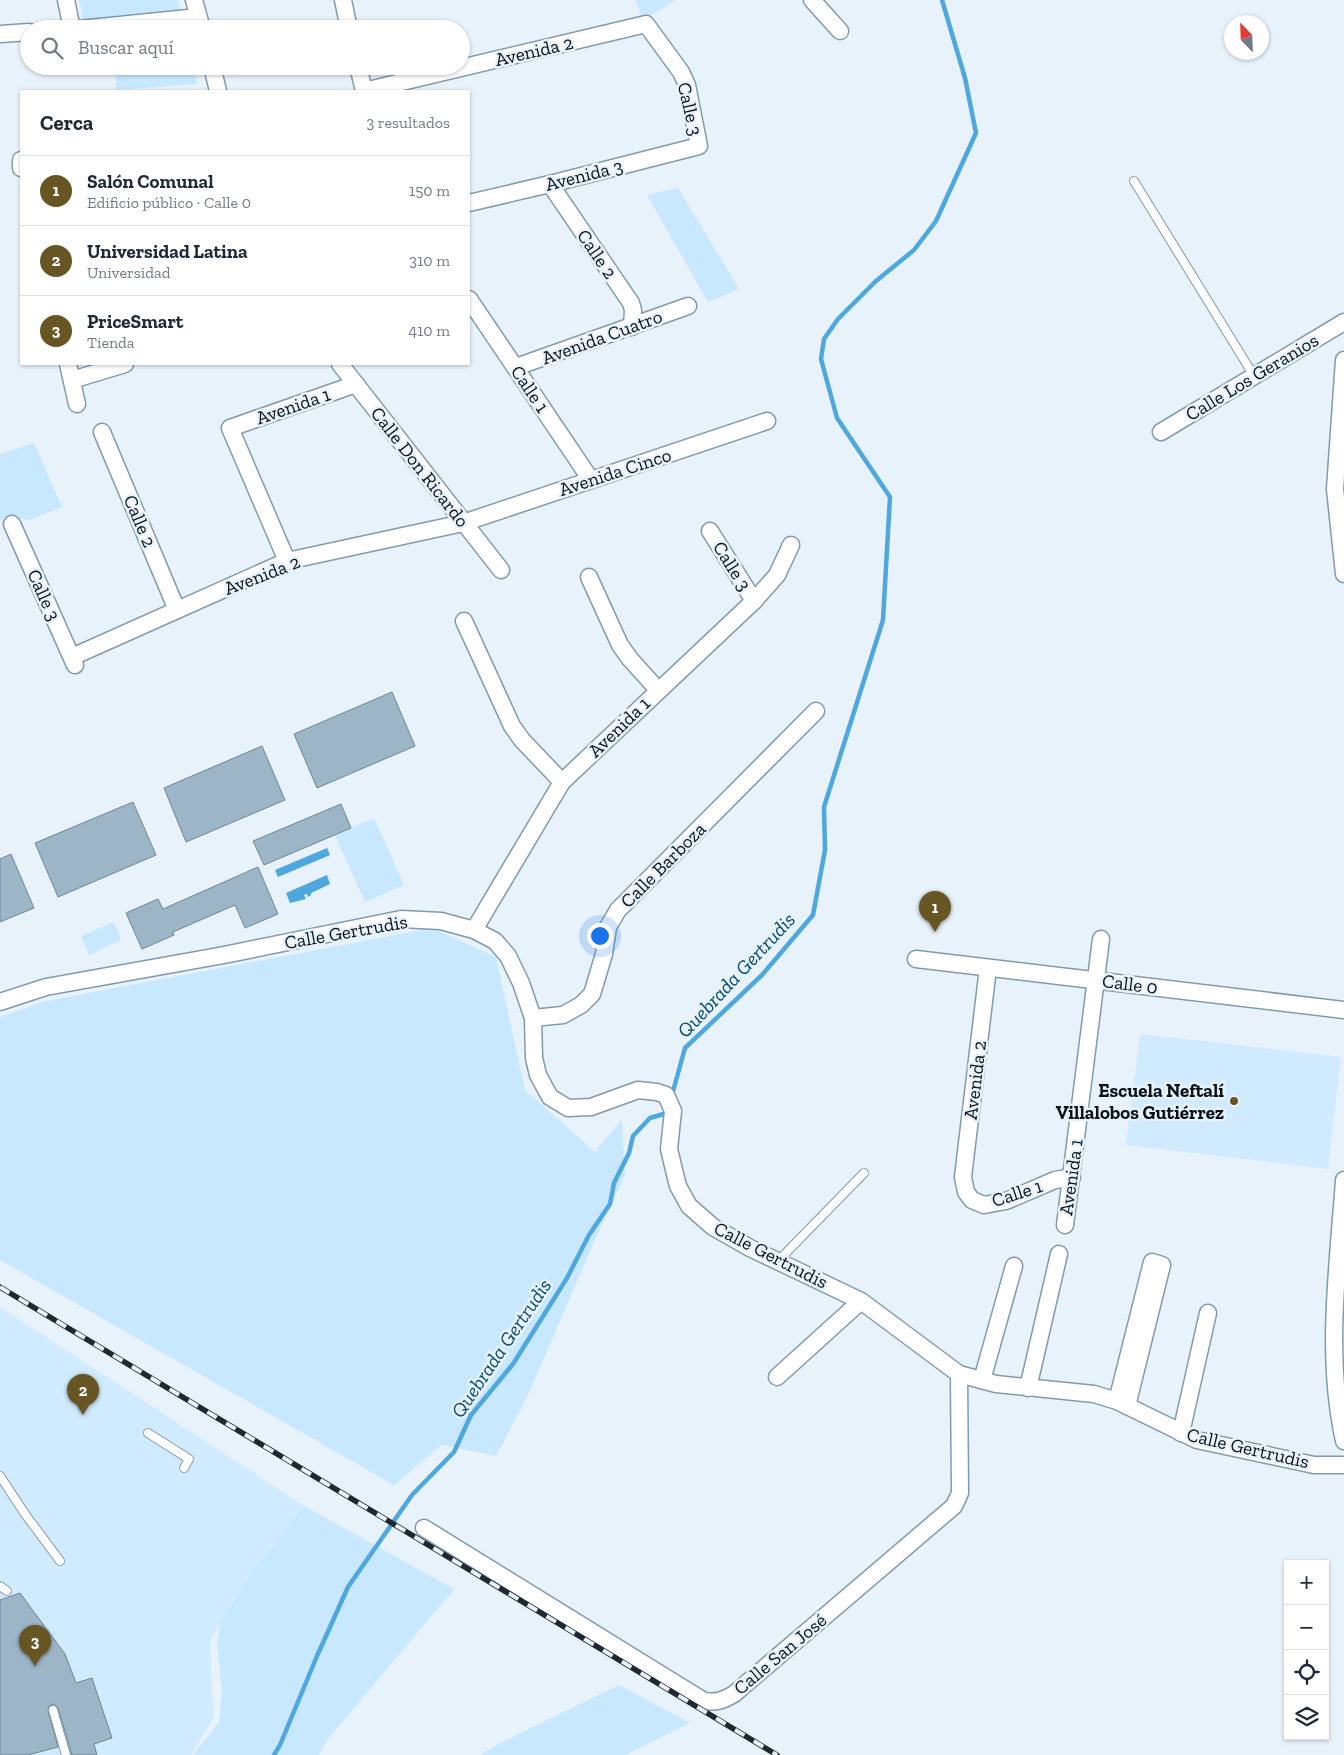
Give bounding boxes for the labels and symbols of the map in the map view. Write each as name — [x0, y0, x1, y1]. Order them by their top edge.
north arrow — [1224, 15, 1269, 60]
street label: Avenida 2 — [493, 31, 575, 71]
street label: Calle 3 — [673, 80, 707, 138]
street label: Avenida 3 — [543, 154, 625, 196]
street label: Calle 2 — [572, 225, 622, 283]
street label: Avenida Cuatro — [539, 304, 666, 369]
street label: Calle Los Geranios — [1181, 328, 1323, 426]
street label: Calle 1 — [506, 361, 554, 417]
street label: Avenida 1 — [253, 383, 333, 429]
street label: Calle Don Ricardo — [366, 402, 474, 532]
street label: Avenida Cinco — [556, 443, 674, 501]
street label: Calle 2 — [119, 491, 161, 551]
street label: Calle 3 — [708, 537, 756, 595]
street label: Avenida 2 — [221, 550, 303, 600]
street label: Calle 3 — [22, 566, 66, 624]
street label: Avenida 1 — [583, 692, 655, 762]
street label: Calle Barboza — [616, 818, 710, 912]
pin: 1 — [919, 891, 951, 932]
water label: Quebrada Gertrudis — [672, 908, 800, 1042]
street label: Calle Gertrudis — [283, 910, 409, 954]
your location — [587, 923, 613, 949]
street label: Calle 0 — [1101, 969, 1159, 999]
street label: Avenida 2 — [959, 1039, 991, 1121]
place label: Escuela Neftalí Villalobos Gutiérrez — [1056, 1079, 1224, 1124]
marker: Escuela Neftalí Villalobos Gutiérrez — [1228, 1095, 1240, 1107]
street label: Avenida 1 — [1054, 1137, 1088, 1217]
street label: Calle 1 — [989, 1174, 1045, 1212]
street label: Calle Gertrudis — [710, 1216, 832, 1294]
water label: Quebrada Gertrudis — [446, 1274, 556, 1422]
pin: 2 — [67, 1374, 99, 1415]
street label: Calle Gertrudis — [1185, 1423, 1311, 1473]
street label: Calle San José — [729, 1608, 831, 1699]
pin: 3 — [19, 1625, 51, 1666]

